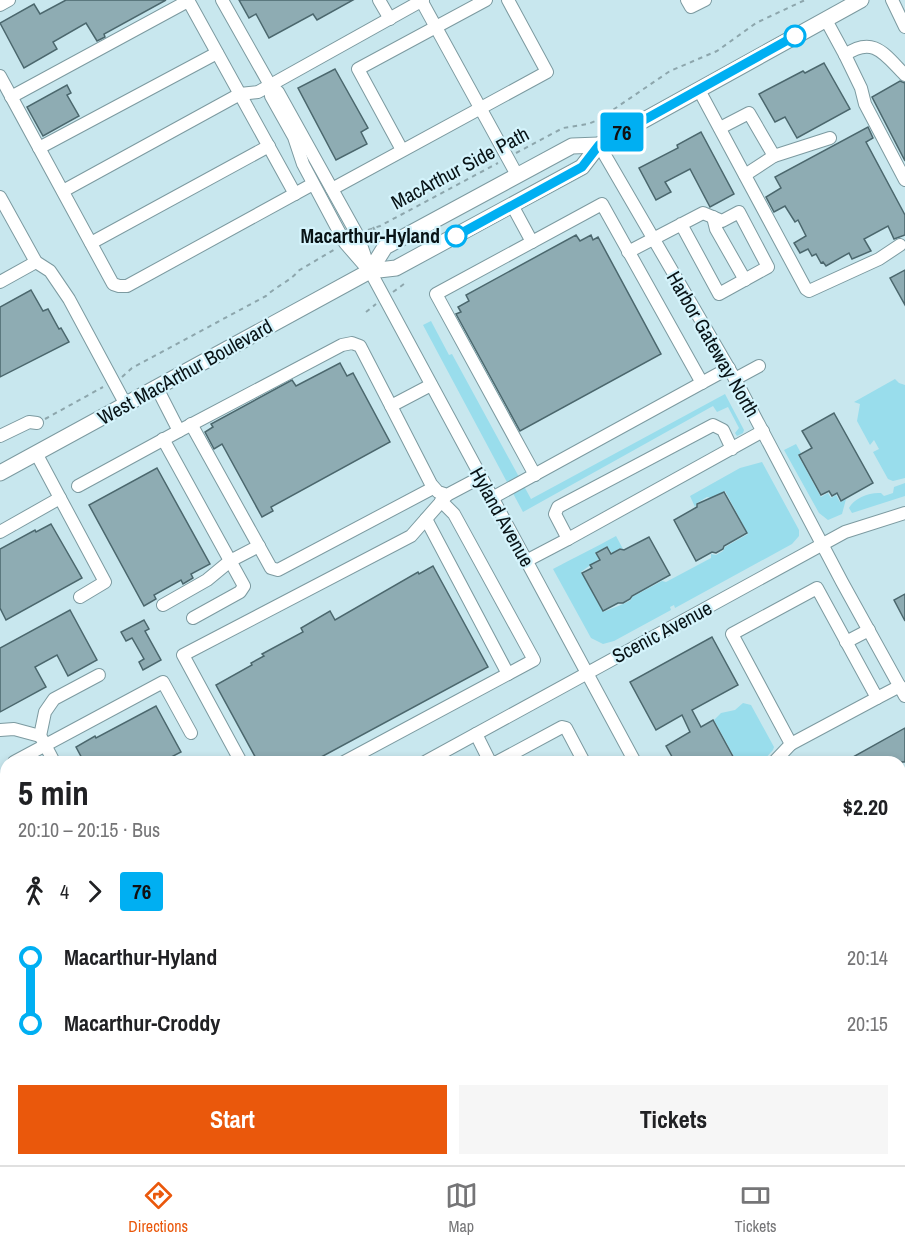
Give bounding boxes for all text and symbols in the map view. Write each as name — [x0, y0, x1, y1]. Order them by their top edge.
unlabelled marker — [784, 25, 806, 47]
line badge: 76 — [595, 112, 649, 152]
text: 76 — [612, 118, 632, 147]
street label: MacArthur Side Path — [386, 120, 533, 215]
place label: Macarthur-Hyland — [301, 222, 440, 249]
marker: Macarthur-Hyland — [445, 225, 467, 247]
street label: Harbor Gateway North — [661, 266, 766, 422]
street label: West MacArthur Boulevard — [93, 312, 277, 431]
street label: Hyland Avenue — [464, 462, 541, 571]
street label: Scenic Avenue — [607, 594, 716, 669]
text: 5 min — [18, 771, 89, 815]
text: $2.20 — [843, 792, 888, 822]
text: 20:10 – 20:15 · Bus — [18, 816, 160, 843]
icon: walk — [18, 875, 51, 908]
icon: forward — [78, 875, 111, 908]
text: 76 — [132, 877, 151, 906]
text: 4 — [60, 878, 69, 905]
text: Macarthur-Hyland — [64, 942, 217, 972]
text: 20:14 — [847, 944, 888, 971]
text: Macarthur-Croddy — [64, 1008, 220, 1038]
text: 20:15 — [847, 1010, 888, 1037]
button: Start — [18, 1085, 447, 1154]
button: Tickets — [459, 1085, 888, 1154]
tab: Directions — [128, 1179, 188, 1237]
tab: Map — [445, 1179, 478, 1237]
tab: Tickets — [735, 1179, 777, 1237]

